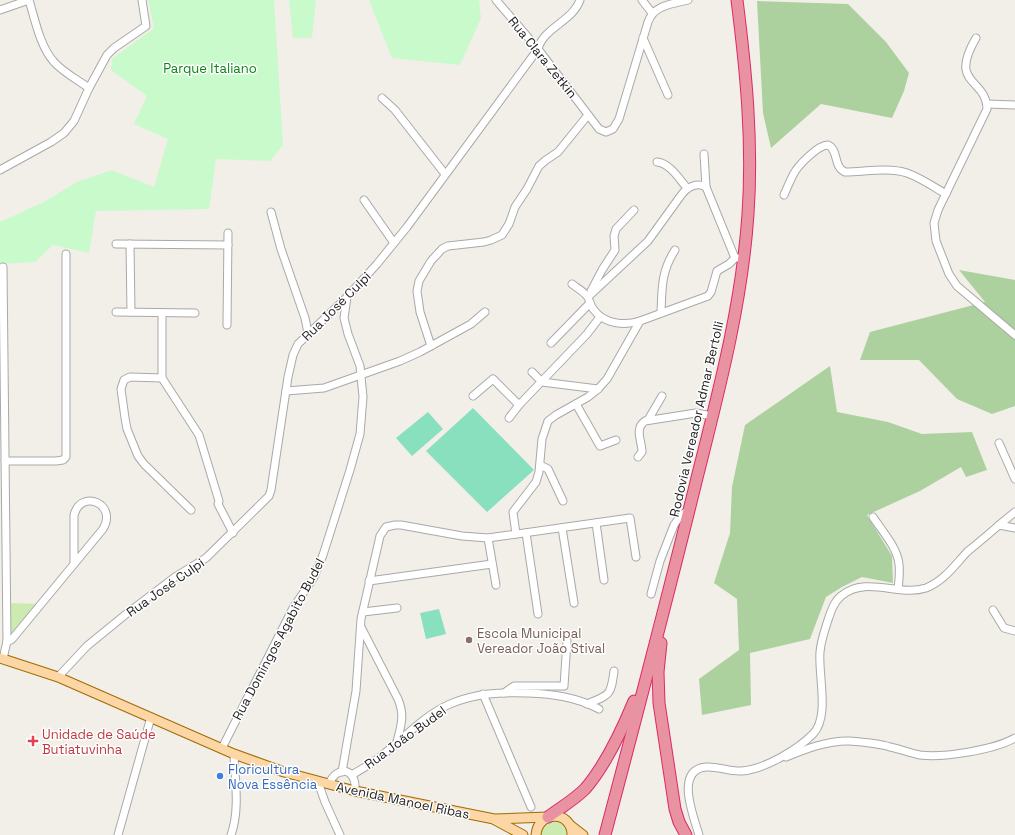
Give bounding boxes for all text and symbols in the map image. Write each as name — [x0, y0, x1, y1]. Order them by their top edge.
street label: Rua Clara Zetkin — [504, 13, 581, 102]
park label: Parque Italiano — [163, 60, 257, 77]
street label: Rua José Culpi — [298, 268, 375, 345]
street label: Rodovia Vereador Admar Bertolli — [666, 319, 727, 519]
street label: Rua José Culpi — [123, 554, 208, 621]
street label: Rua Domingos Agabito Budel — [228, 555, 328, 723]
place label: Escola Municipal Vereador João Stival — [477, 625, 605, 657]
marker: Escola Municipal Vereador João Stival — [464, 635, 474, 645]
street label: Rua João Budel — [361, 702, 449, 773]
place label: Unidade de Saúde Butiatuvinha — [42, 726, 156, 758]
marker: Unidade de Saúde Butiatuvinha — [27, 735, 39, 747]
place label: Floricultura Nova Essência — [228, 761, 318, 793]
marker: Floricultura Nova Essência — [215, 771, 225, 781]
street label: Avenida Manoel Ribas — [335, 778, 471, 823]

